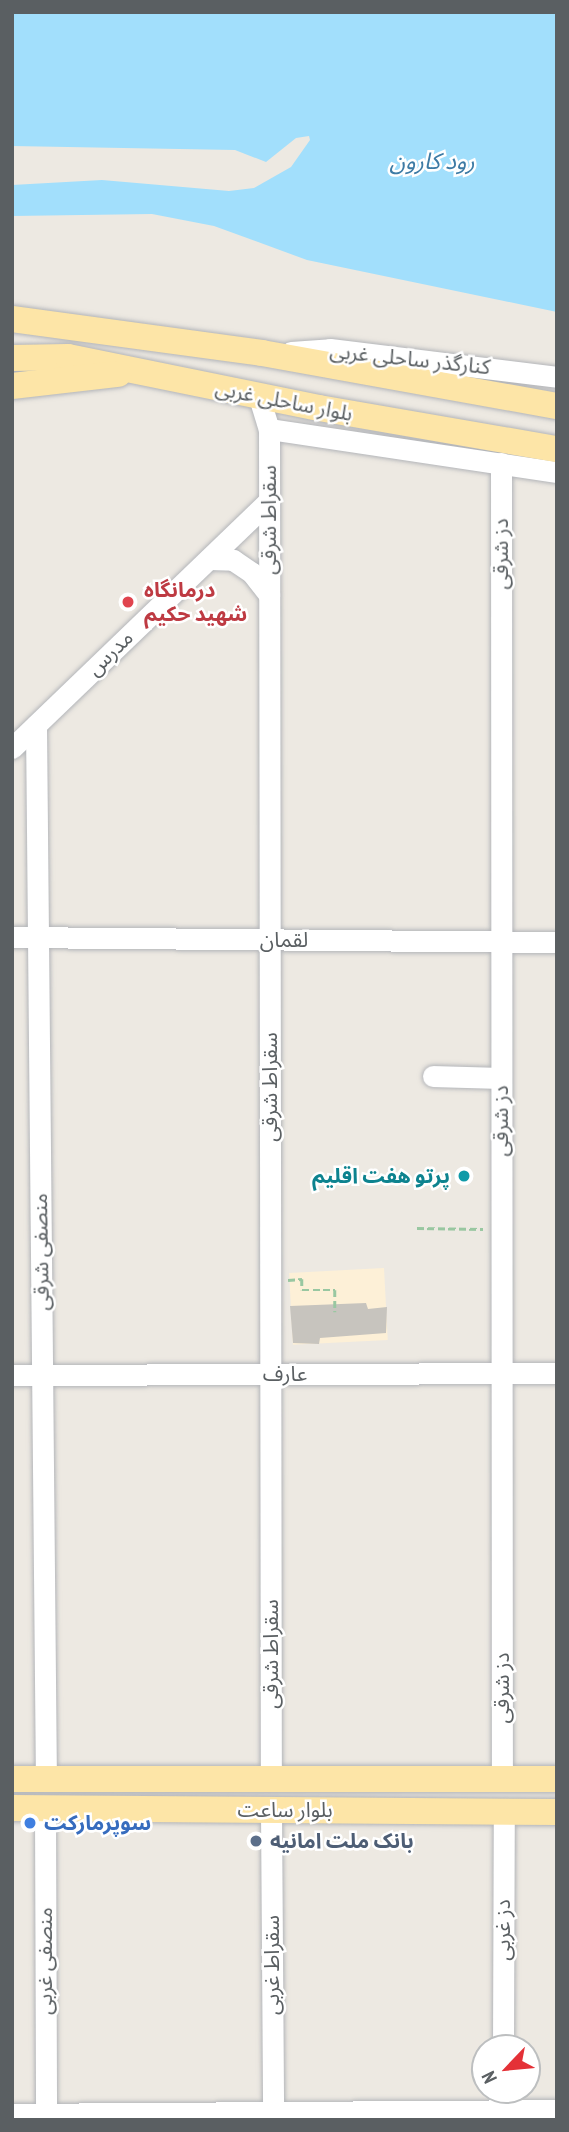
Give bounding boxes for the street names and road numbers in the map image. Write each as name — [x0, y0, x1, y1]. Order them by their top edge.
street label: کنارگذر ساحلی غربی — [328, 338, 492, 380]
street label: بلوار ساحلی غربی — [213, 375, 355, 427]
street label: سقراط شرقی — [256, 465, 282, 575]
street label: دز شرقی — [488, 518, 514, 590]
street label: مدرس — [82, 625, 138, 681]
street label: لقمان — [260, 927, 308, 953]
street label: سقراط شرقی — [257, 1032, 283, 1142]
street label: دز شرقی — [488, 1085, 514, 1157]
street label: منصفی شرقی — [27, 1193, 55, 1311]
street label: عارف — [263, 1361, 307, 1387]
street label: سقراط شرقی — [258, 1599, 284, 1709]
street label: دز شرقی — [489, 1652, 515, 1724]
street label: بلوار ساعت — [237, 1797, 333, 1823]
street label: دز غربی — [490, 1899, 516, 1961]
street label: منصفی غربی — [32, 1907, 58, 2015]
street label: سقراط غربی — [259, 1915, 285, 2015]

